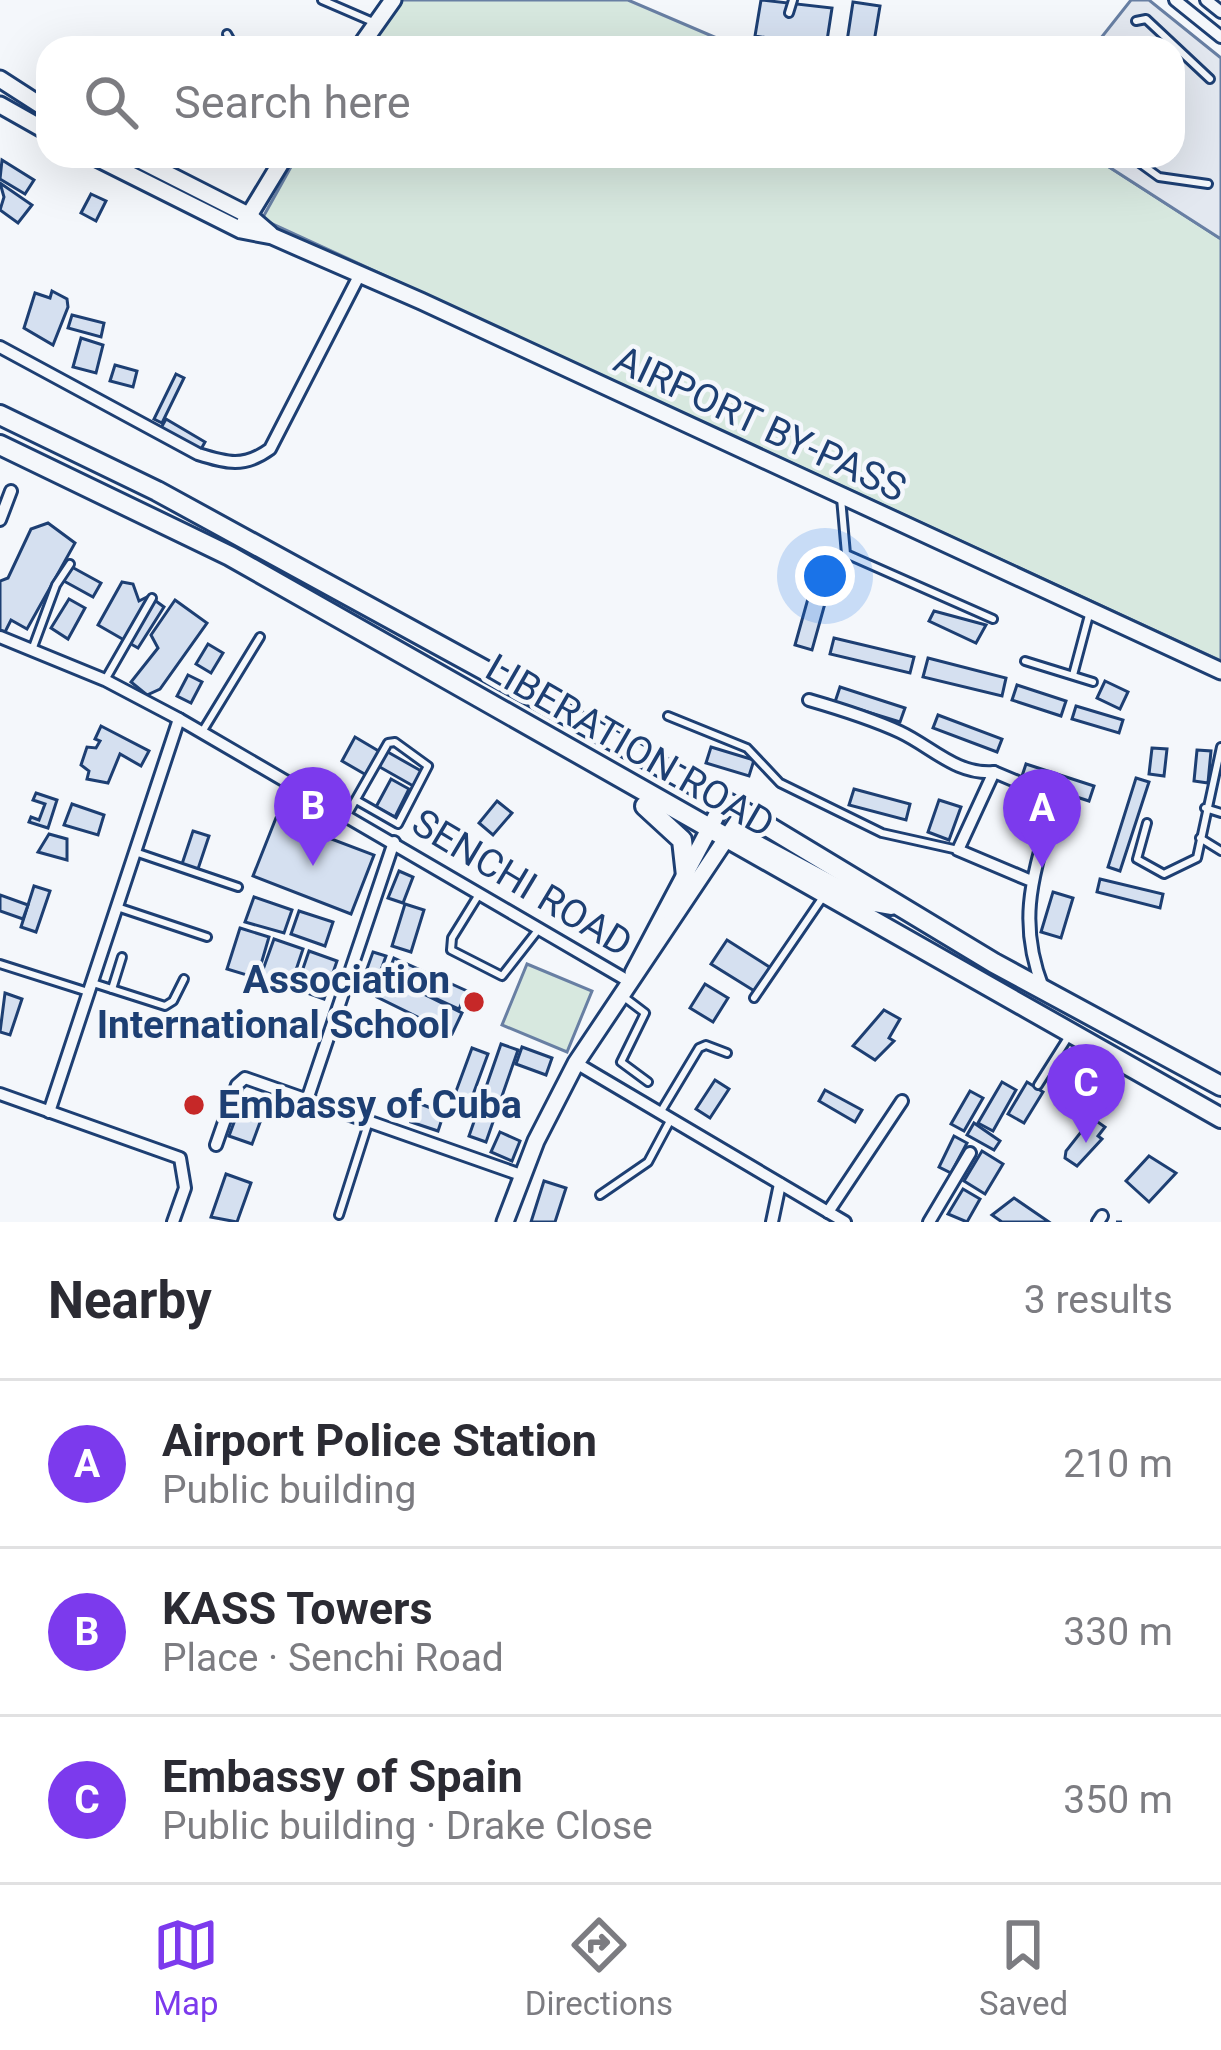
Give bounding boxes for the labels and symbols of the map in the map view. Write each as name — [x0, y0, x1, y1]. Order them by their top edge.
street label: AIRPORT BY-PASS — [607, 336, 913, 512]
your location — [795, 546, 855, 606]
street label: LIBERATION ROAD — [478, 645, 782, 847]
pin: B — [274, 767, 352, 866]
pin: A — [1003, 769, 1081, 868]
street label: SENCHI ROAD — [404, 799, 640, 967]
place label: Association International School — [97, 957, 450, 1048]
marker: Association International School — [461, 989, 487, 1015]
pin: C — [1047, 1044, 1125, 1143]
place label: Embassy of Cuba — [218, 1082, 522, 1128]
marker: Embassy of Cuba — [181, 1092, 207, 1118]

